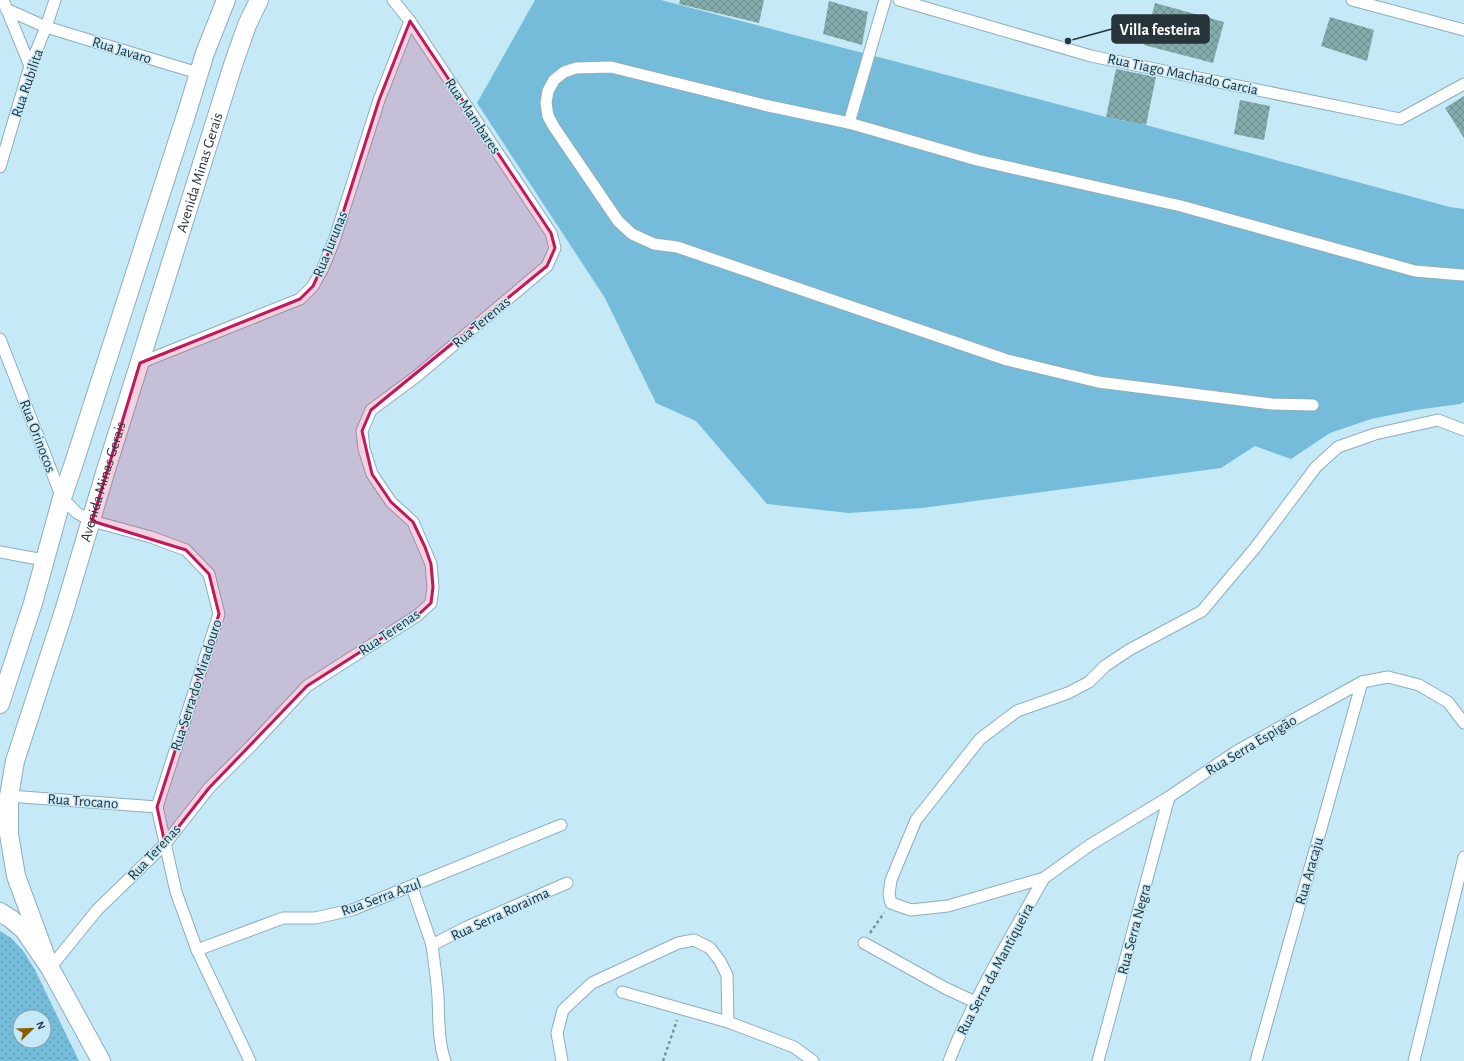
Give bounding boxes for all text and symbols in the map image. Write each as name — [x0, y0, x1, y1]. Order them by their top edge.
callout: Villa festeira — [1112, 15, 1209, 43]
text: Villa festeira — [1119, 22, 1201, 38]
street label: Rua Javaro — [90, 34, 153, 67]
street label: Rua Rubilita — [9, 47, 46, 119]
street label: Rua Tiago Machado Garcia — [1106, 51, 1260, 98]
street label: Rua Mambares — [442, 76, 503, 157]
street label: Avenida Minas Gerais — [174, 111, 226, 234]
street label: Rua Jurunas — [310, 209, 350, 279]
street label: Rua Terenas — [450, 294, 513, 351]
street label: Rua Orinocos — [17, 398, 58, 475]
street label: Avenida Minas Gerais — [78, 420, 129, 544]
street label: Rua Terenas — [356, 607, 423, 658]
street label: Rua Serra do Miradouro — [168, 618, 225, 753]
street label: Rua Serra Espigão — [1203, 712, 1299, 778]
street label: Rua Trocano — [47, 792, 119, 811]
street label: Rua Terenas — [125, 822, 184, 883]
street label: Rua Aracaju — [1293, 835, 1326, 907]
street label: Rua Serra Azul — [339, 876, 423, 919]
street label: Rua Serra Negra — [1115, 882, 1154, 976]
street label: Rua Serra Roraima — [449, 885, 552, 944]
street label: Rua Serra da Mantiqueira — [954, 901, 1037, 1038]
north arrow — [12, 1009, 52, 1049]
text: N — [34, 1020, 47, 1031]

